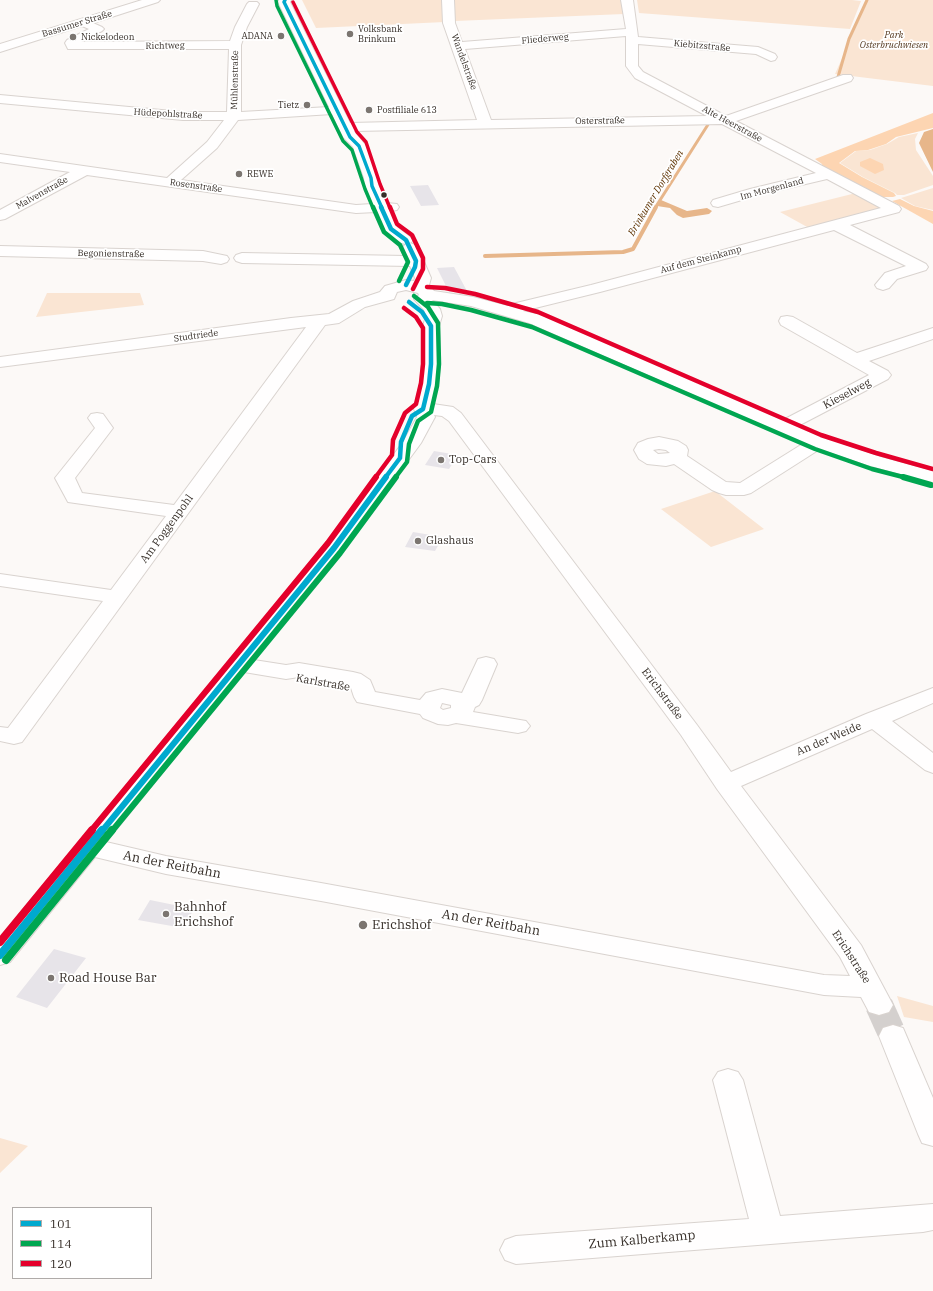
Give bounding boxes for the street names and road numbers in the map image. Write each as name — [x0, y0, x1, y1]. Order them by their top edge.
street label: Bassumer Straße — [41, 8, 113, 40]
street label: Fliederweg — [521, 32, 569, 46]
street label: Wandelstraße — [449, 33, 479, 91]
street label: Kiebitzstraße — [673, 38, 731, 54]
street label: Richtweg — [145, 40, 185, 52]
street label: Mühlenstraße — [229, 50, 241, 110]
street label: Alte Heerstraße — [700, 104, 764, 144]
street label: Hüdepohlstraße — [133, 107, 203, 121]
street label: Osterstraße — [575, 115, 625, 127]
street label: Malvenstraße — [14, 174, 70, 212]
street label: Im Morgenland — [739, 175, 805, 203]
street label: Rosenstraße — [169, 177, 223, 195]
street label: Auf dem Steinkamp — [659, 244, 743, 276]
street label: Begonienstraße — [77, 248, 145, 260]
street label: Studtriede — [173, 328, 219, 344]
street label: Kieselweg — [821, 376, 873, 412]
street label: Am Poggenpohl — [138, 492, 196, 566]
street label: Erichstraße — [638, 666, 686, 722]
street label: Karlstraße — [295, 672, 351, 694]
street label: An der Weide — [795, 719, 863, 759]
street label: An der Reitbahn — [122, 848, 222, 882]
street label: An der Reitbahn — [441, 907, 541, 939]
street label: Erichstraße — [829, 928, 873, 986]
street label: Zum Kalberkamp — [588, 1228, 696, 1252]

